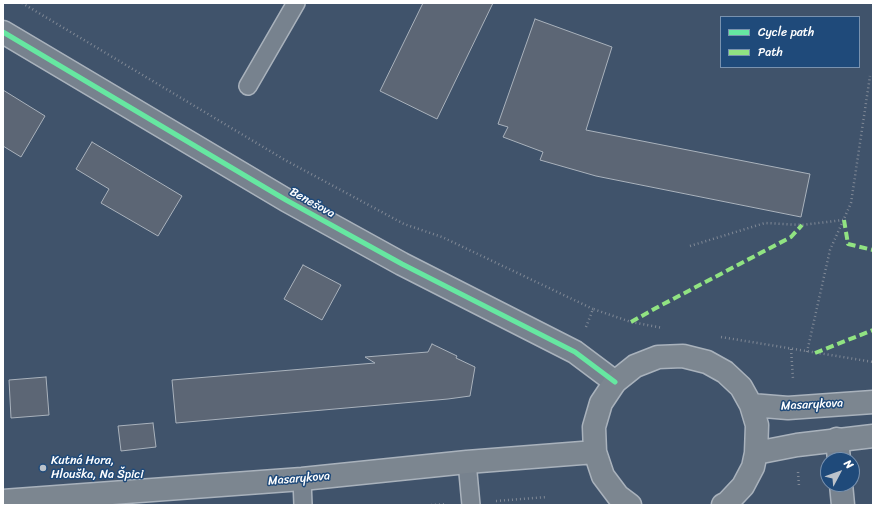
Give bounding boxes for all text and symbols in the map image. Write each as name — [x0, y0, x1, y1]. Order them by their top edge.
legend — [720, 16, 860, 68]
text: Cycle path — [758, 21, 814, 43]
text: Path — [758, 41, 783, 63]
street label: Benešova — [287, 185, 337, 221]
street label: Masarykova — [780, 396, 844, 414]
north arrow — [820, 452, 860, 492]
place label: Kutná Hora, Hlouška, Na Špici — [51, 454, 144, 482]
text: N — [839, 455, 858, 474]
marker: Kutná Hora, Hlouška, Na Špici — [38, 463, 48, 473]
street label: Masarykova — [267, 469, 331, 489]

